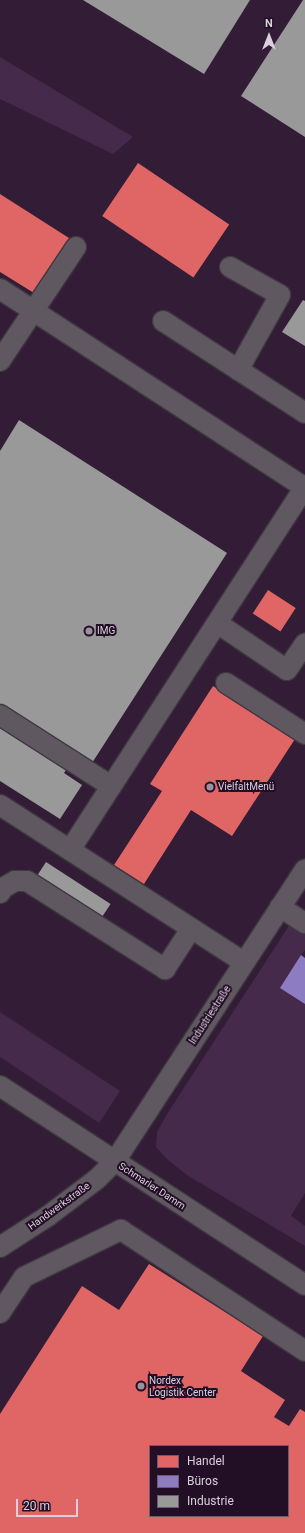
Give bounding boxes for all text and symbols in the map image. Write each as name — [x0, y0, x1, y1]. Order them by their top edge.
north arrow — [249, 16, 289, 56]
text: N — [265, 17, 273, 30]
place label: IMG — [97, 625, 115, 637]
marker: IMG — [84, 626, 94, 636]
place label: VielfaltMenü — [218, 781, 274, 793]
marker: VielfaltMenü — [205, 782, 215, 792]
street label: Industriestraße — [187, 984, 233, 1046]
street label: Schmarler Damm — [116, 1160, 188, 1212]
street label: Handwerkstraße — [26, 1180, 92, 1232]
place label: Nordex Logistik Center — [149, 1374, 216, 1398]
marker: Nordex Logistik Center — [136, 1381, 146, 1391]
legend — [149, 1445, 289, 1517]
text: Handel — [187, 1454, 225, 1468]
text: Büros — [187, 1474, 218, 1488]
scale bar — [18, 1491, 80, 1517]
text: Industrie — [187, 1494, 234, 1508]
text: 20 m — [23, 1499, 50, 1513]

